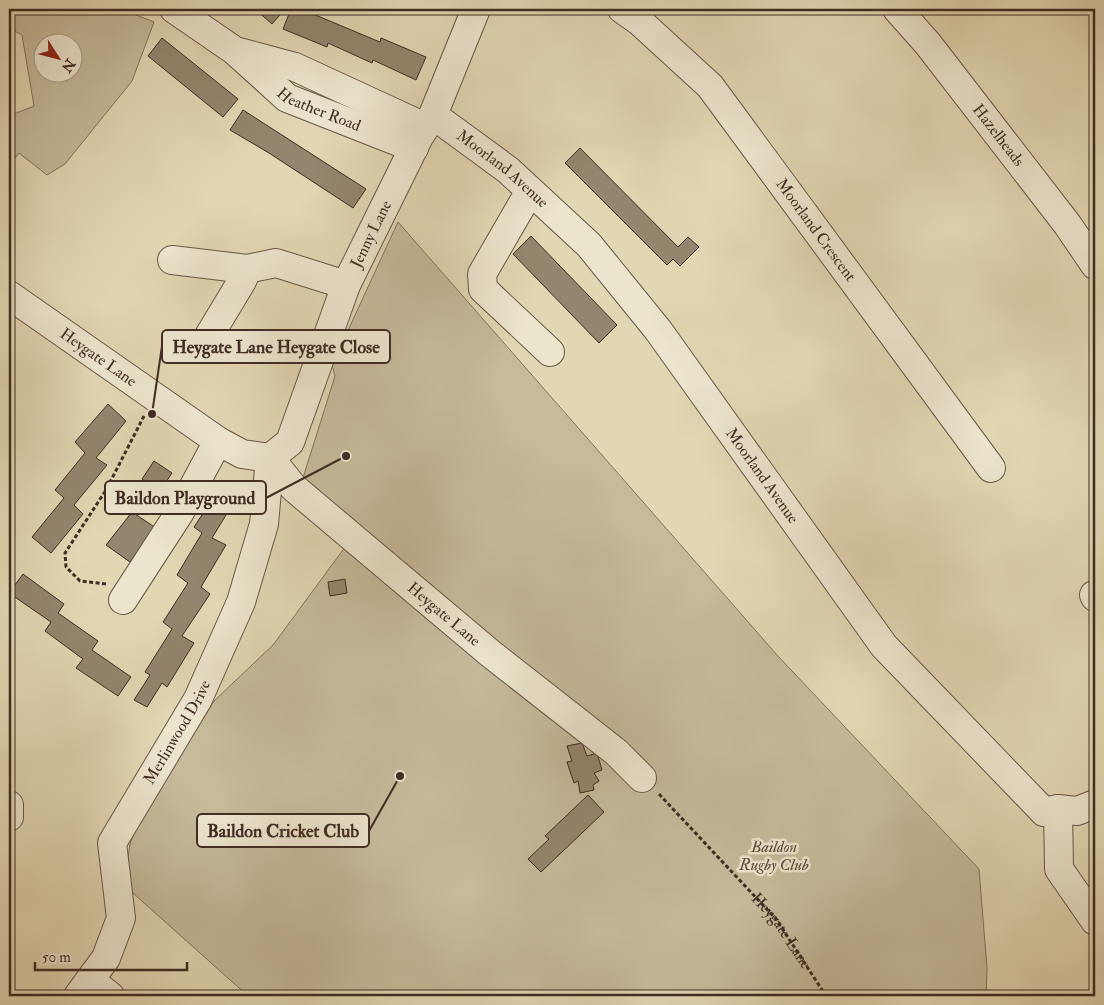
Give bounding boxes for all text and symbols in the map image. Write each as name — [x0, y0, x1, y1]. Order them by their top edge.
north arrow — [32, 32, 82, 82]
text: N — [57, 54, 79, 76]
street label: Heather Road — [272, 83, 364, 136]
street label: Hazelheads — [968, 100, 1029, 170]
street label: Moorland Avenue — [452, 126, 553, 213]
street label: Moorland Crescent — [772, 175, 860, 286]
street label: Jenny Lane — [346, 197, 396, 273]
street label: Heygate Lane — [56, 324, 141, 391]
callout: Heygate Lane Heygate Close — [162, 330, 390, 363]
text: Heygate Lane Heygate Close — [172, 336, 380, 359]
street label: Moorland Avenue — [721, 424, 803, 528]
callout: Baildon Playground — [105, 481, 266, 514]
text: Baildon Playground — [115, 487, 256, 510]
street label: Heygate Lane — [403, 578, 485, 651]
street label: Merlinwood Drive — [139, 677, 215, 788]
callout: Baildon Cricket Club — [197, 814, 369, 847]
text: Baildon Cricket Club — [207, 820, 359, 843]
park label: Baildon Rugby Club — [738, 837, 809, 875]
street label: Heygate Lane — [747, 889, 816, 973]
scale bar — [35, 940, 188, 972]
text: 50 m — [42, 948, 71, 967]

